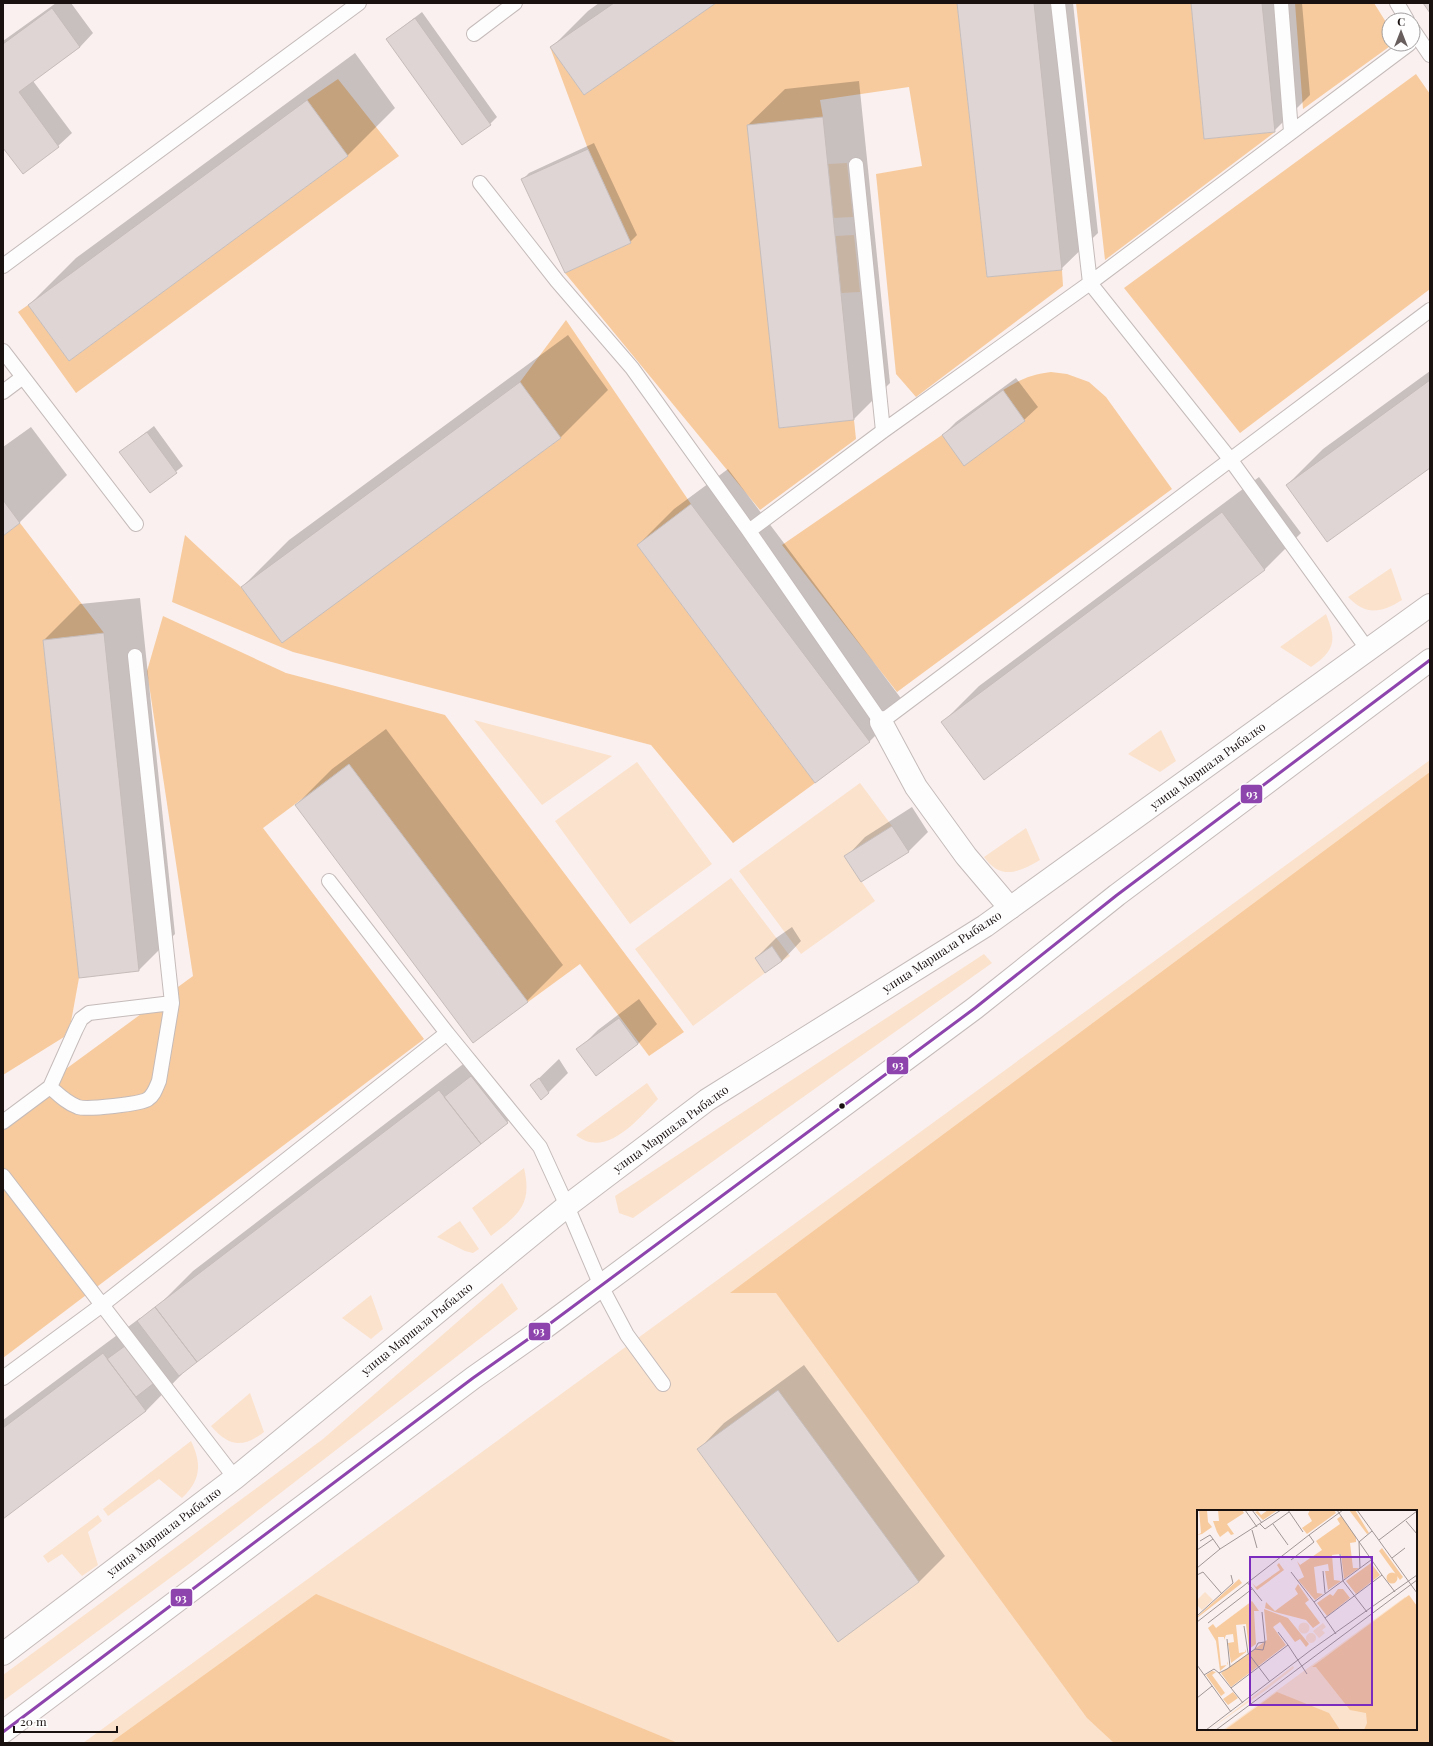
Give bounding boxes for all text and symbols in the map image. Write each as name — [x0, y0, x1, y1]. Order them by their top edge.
north arrow — [1381, 12, 1421, 52]
text: С — [1397, 14, 1405, 29]
street label: улица Маршала Рыбалко — [1146, 718, 1269, 813]
line badge: 93 — [1240, 784, 1263, 804]
text: 93 — [1246, 786, 1258, 801]
street label: улица Маршала Рыбалко — [878, 906, 1005, 996]
line badge: 93 — [886, 1056, 909, 1075]
text: 93 — [892, 1057, 904, 1072]
street label: улица Маршала Рыбалко — [609, 1081, 732, 1176]
unlabelled marker — [837, 1101, 847, 1111]
street label: улица Маршала Рыбалко — [356, 1278, 476, 1379]
line badge: 93 — [528, 1322, 551, 1341]
text: 93 — [533, 1323, 545, 1338]
street label: улица Маршала Рыбалко — [102, 1483, 224, 1580]
inset map — [1197, 1510, 1417, 1730]
line badge: 93 — [170, 1588, 193, 1607]
text: 93 — [175, 1590, 187, 1605]
scale bar — [14, 1708, 117, 1734]
text: 20 m — [20, 1713, 47, 1729]

